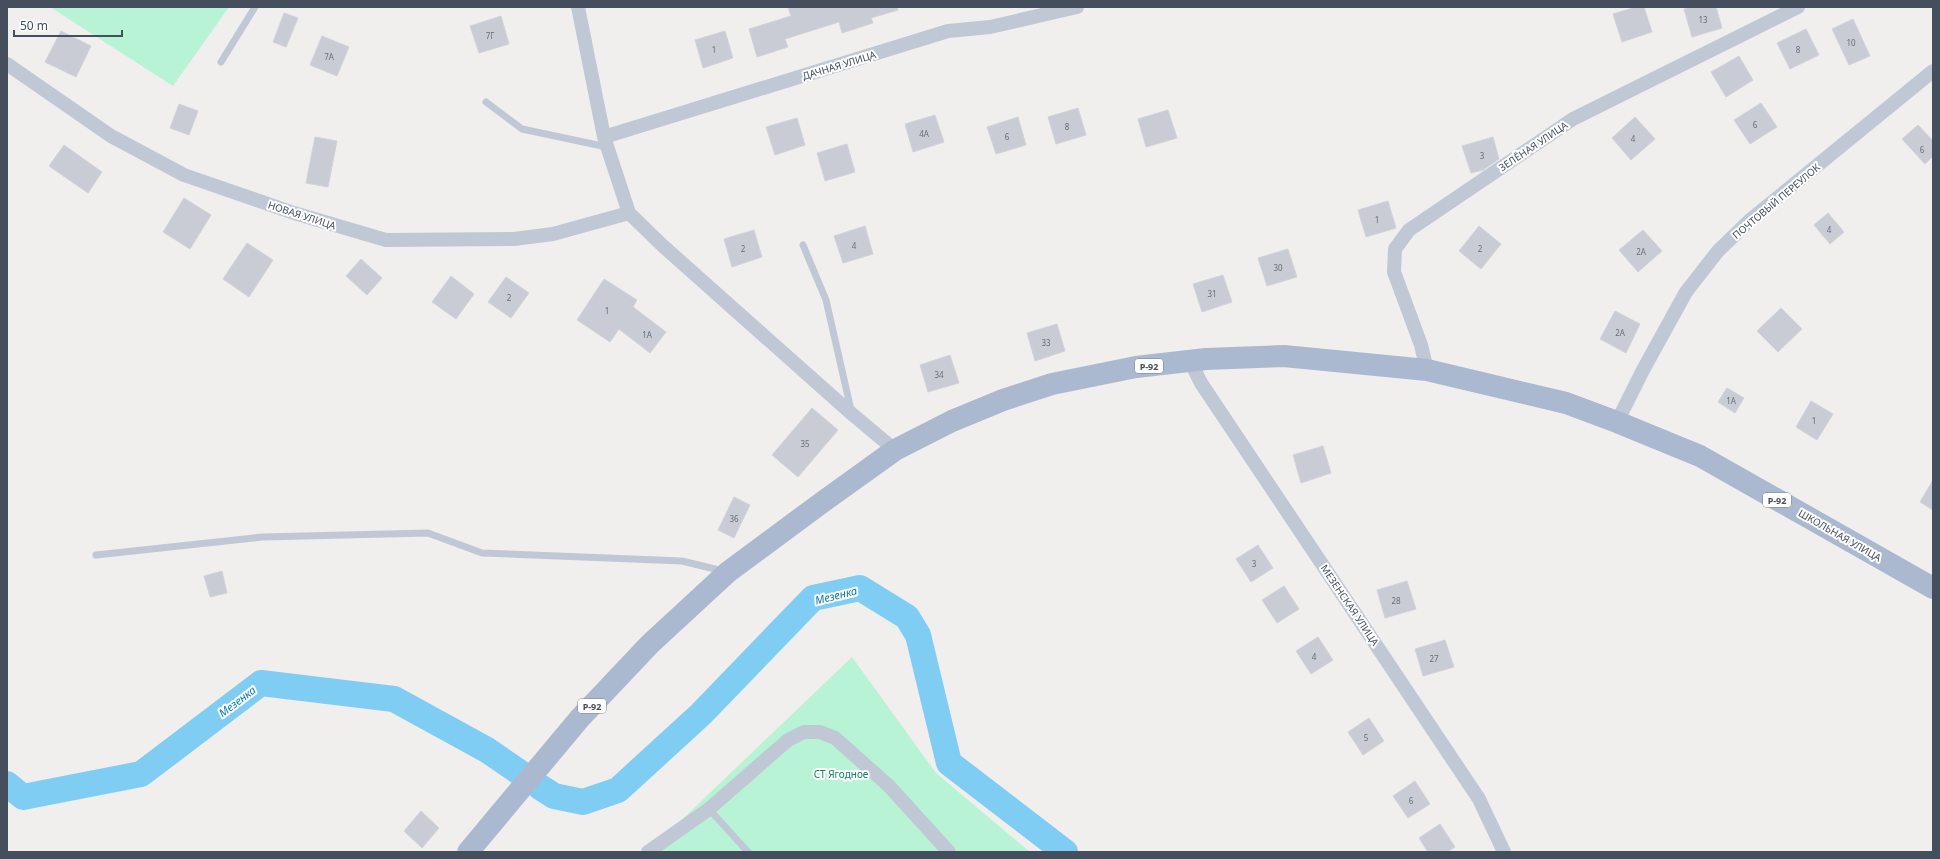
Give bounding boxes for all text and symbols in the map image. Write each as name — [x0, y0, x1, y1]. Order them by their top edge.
scale bar — [14, 12, 122, 38]
house number: 13 — [1698, 14, 1708, 25]
text: 50 m — [20, 17, 48, 34]
house number: 7Г — [486, 30, 494, 41]
house number: 10 — [1846, 37, 1856, 48]
house number: 1 — [712, 44, 716, 55]
house number: 8 — [1796, 44, 1801, 55]
street label: ДАЧНАЯ УЛИЦА — [801, 47, 878, 83]
house number: 7А — [324, 51, 335, 62]
street label: ЗЕЛЁНАЯ УЛИЦА — [1496, 117, 1571, 174]
house number: 6 — [1753, 119, 1758, 130]
house number: 8 — [1065, 121, 1070, 132]
house number: 4А — [919, 128, 930, 139]
house number: 6 — [1005, 131, 1010, 142]
house number: 4 — [1631, 133, 1636, 144]
house number: 6 — [1920, 144, 1925, 155]
house number: 3 — [1480, 150, 1485, 161]
street label: ПОЧТОВЫЙ ПЕРЕУЛОК — [1729, 160, 1823, 242]
street label: НОВАЯ УЛИЦА — [266, 197, 338, 233]
house number: 1 — [1375, 214, 1379, 225]
house number: 4 — [1827, 224, 1832, 235]
house number: 4 — [852, 240, 857, 251]
house number: 2 — [741, 243, 746, 254]
house number: 2 — [1478, 243, 1483, 254]
house number: 2А — [1636, 246, 1647, 257]
house number: 30 — [1273, 262, 1283, 273]
house number: 31 — [1207, 288, 1217, 299]
house number: 2 — [507, 292, 512, 303]
house number: 1 — [605, 305, 609, 316]
house number: 2А — [1615, 327, 1626, 338]
house number: 1А — [642, 329, 653, 340]
house number: 33 — [1041, 337, 1051, 348]
road number: Р-92 — [1135, 359, 1163, 373]
house number: 34 — [934, 369, 944, 380]
house number: 1А — [1726, 395, 1737, 406]
house number: 1 — [1812, 415, 1816, 426]
house number: 35 — [800, 438, 810, 449]
road number: Р-92 — [1763, 493, 1791, 507]
street label: ШКОЛЬНАЯ УЛИЦА — [1796, 506, 1884, 565]
house number: 36 — [729, 513, 739, 524]
house number: 3 — [1252, 558, 1257, 569]
street label: МЕЗЕНСКАЯ УЛИЦА — [1318, 562, 1383, 649]
water label: Мезенка — [813, 583, 859, 607]
house number: 28 — [1391, 595, 1401, 606]
house number: 4 — [1312, 651, 1317, 662]
house number: 27 — [1429, 653, 1439, 664]
water label: Мезенка — [215, 682, 259, 720]
road number: Р-92 — [578, 699, 606, 713]
house number: 5 — [1364, 732, 1369, 743]
park label: СТ Ягодное — [814, 767, 869, 781]
house number: 6 — [1409, 795, 1414, 806]

